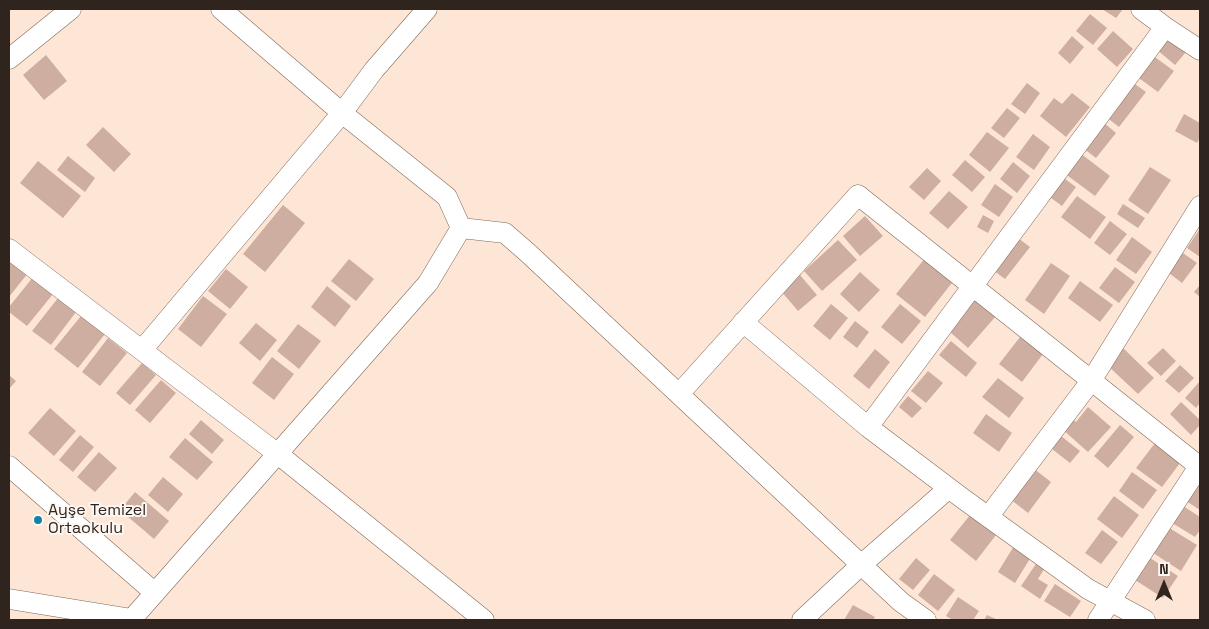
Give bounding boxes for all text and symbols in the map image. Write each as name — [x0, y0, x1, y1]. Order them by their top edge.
place label: Ayşe Temizel Ortaokulu — [48, 501, 146, 539]
marker: Ayşe Temizel Ortaokulu — [32, 514, 44, 526]
north arrow — [1139, 559, 1189, 609]
text: N — [1159, 560, 1169, 578]

